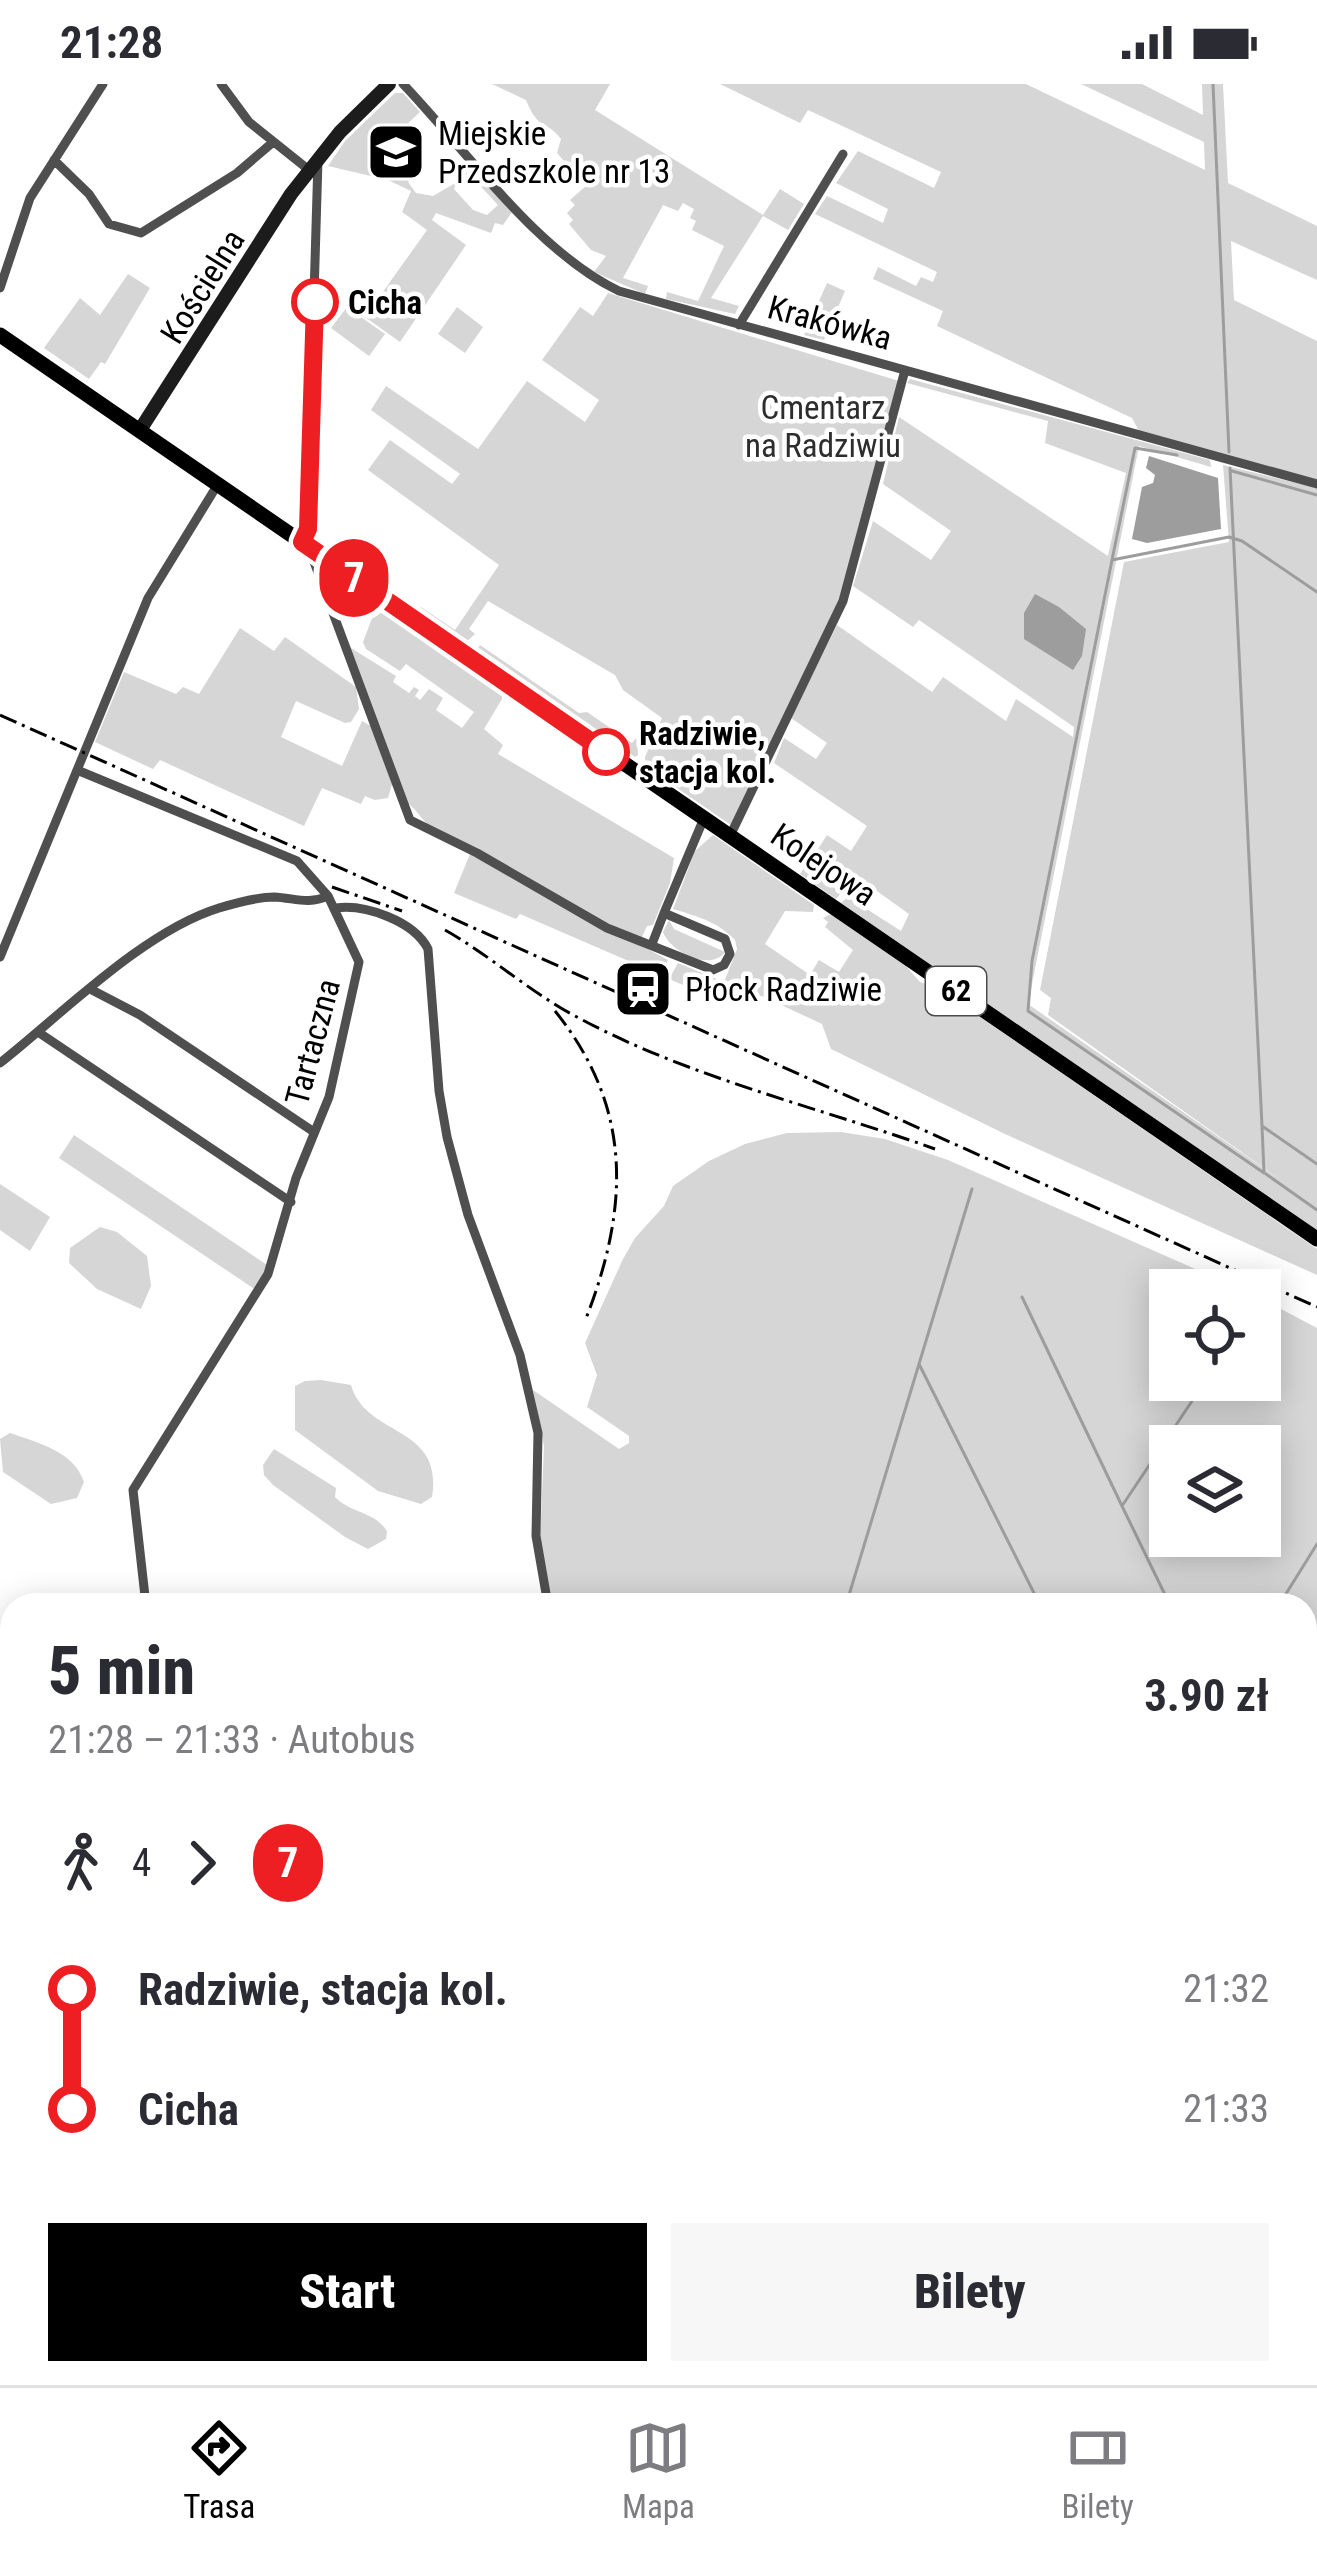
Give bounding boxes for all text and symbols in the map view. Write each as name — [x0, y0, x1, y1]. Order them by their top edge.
text: 21:28 — [60, 16, 163, 69]
place label: Miejskie Przedszkole nr 13 — [438, 114, 670, 191]
school or university icon: Miejskie Przedszkole nr 13 — [365, 121, 427, 183]
street label: Kościelna — [152, 222, 253, 350]
marker: Cicha — [293, 280, 337, 324]
place label: Cicha — [348, 283, 422, 322]
street label: Krakówka — [764, 287, 896, 358]
park label: Cmentarz na Radziwiu — [745, 388, 901, 465]
line badge: 7 — [315, 539, 393, 617]
text: 7 — [343, 553, 365, 602]
place label: Radziwie, stacja kol. — [639, 714, 776, 791]
marker: Radziwie, stacja kol. — [584, 730, 628, 774]
street label: Kolejowa — [764, 815, 884, 914]
station icon: Płock Radziwie — [612, 958, 674, 1020]
road number: 62 — [926, 967, 986, 1015]
place label: Płock Radziwie — [685, 970, 882, 1009]
street label: Tartaczna — [277, 975, 348, 1110]
map controls — [1149, 1269, 1281, 1557]
button: locate — [1149, 1269, 1281, 1401]
button: layers — [1149, 1425, 1281, 1557]
text: 5 min — [48, 1633, 195, 1710]
text: 3.90 zł — [1144, 1669, 1269, 1722]
text: 21:28 – 21:33 · Autobus — [48, 1717, 416, 1763]
icon: walk — [48, 1830, 114, 1896]
icon: forward — [169, 1830, 235, 1896]
text: 7 — [277, 1838, 299, 1887]
text: 4 — [132, 1840, 151, 1886]
text: Radziwie, stacja kol. — [138, 1963, 508, 2016]
text: 21:32 — [1183, 1966, 1269, 2012]
text: Cicha — [138, 2083, 239, 2136]
text: 21:33 — [1183, 2086, 1269, 2132]
button: Start — [48, 2223, 647, 2361]
button: Bilety — [671, 2223, 1269, 2361]
tab: Trasa — [183, 2415, 255, 2526]
tab: Mapa — [622, 2415, 695, 2526]
tab: Bilety — [1062, 2415, 1134, 2526]

